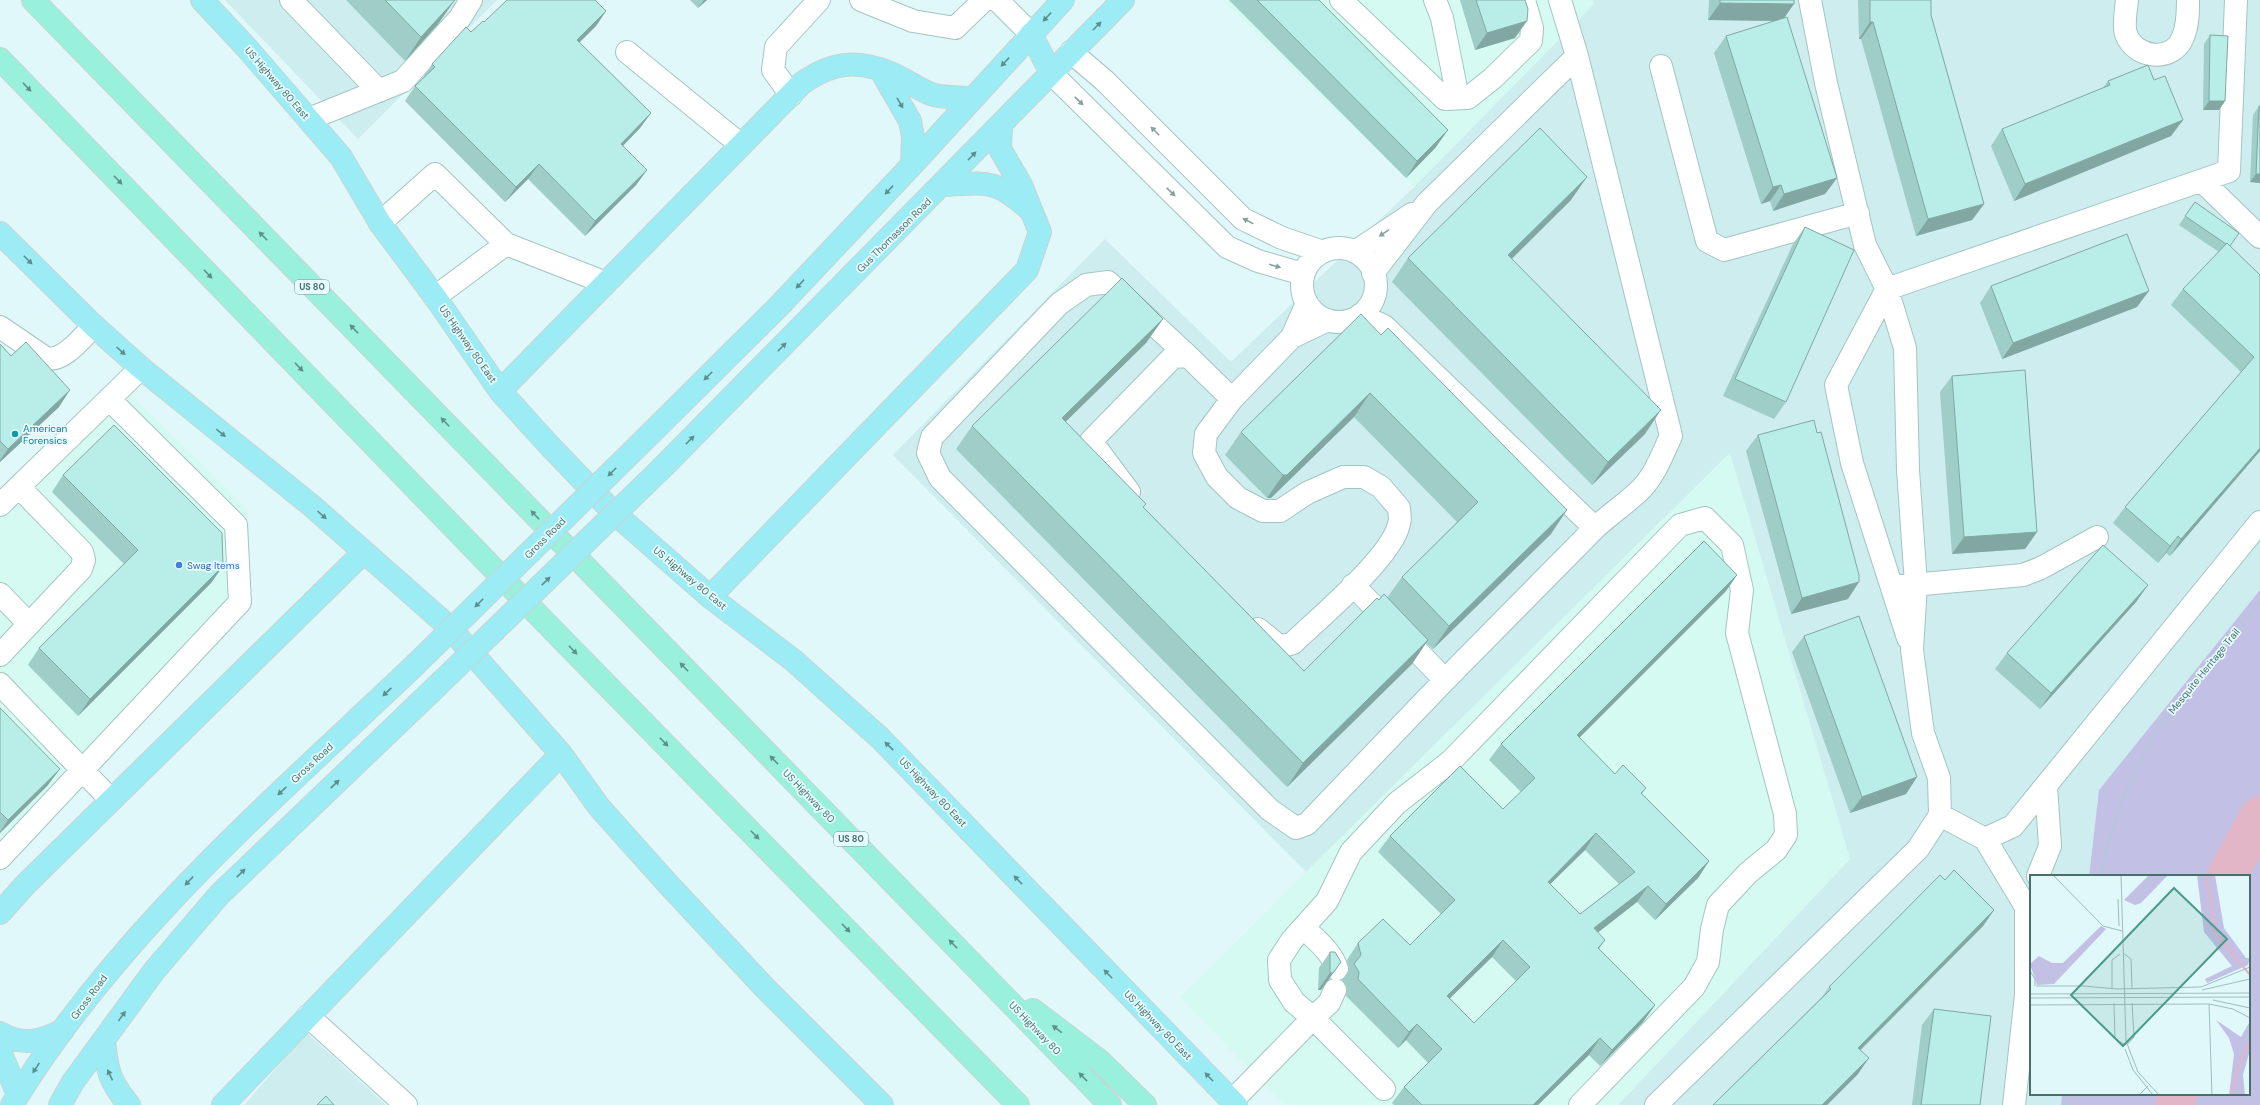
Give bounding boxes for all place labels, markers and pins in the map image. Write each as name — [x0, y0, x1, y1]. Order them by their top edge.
place label: American Forensics — [23, 422, 67, 447]
marker: American Forensics — [10, 429, 20, 439]
place label: Swag Items — [187, 559, 240, 572]
marker: Swag Items — [174, 560, 184, 570]

